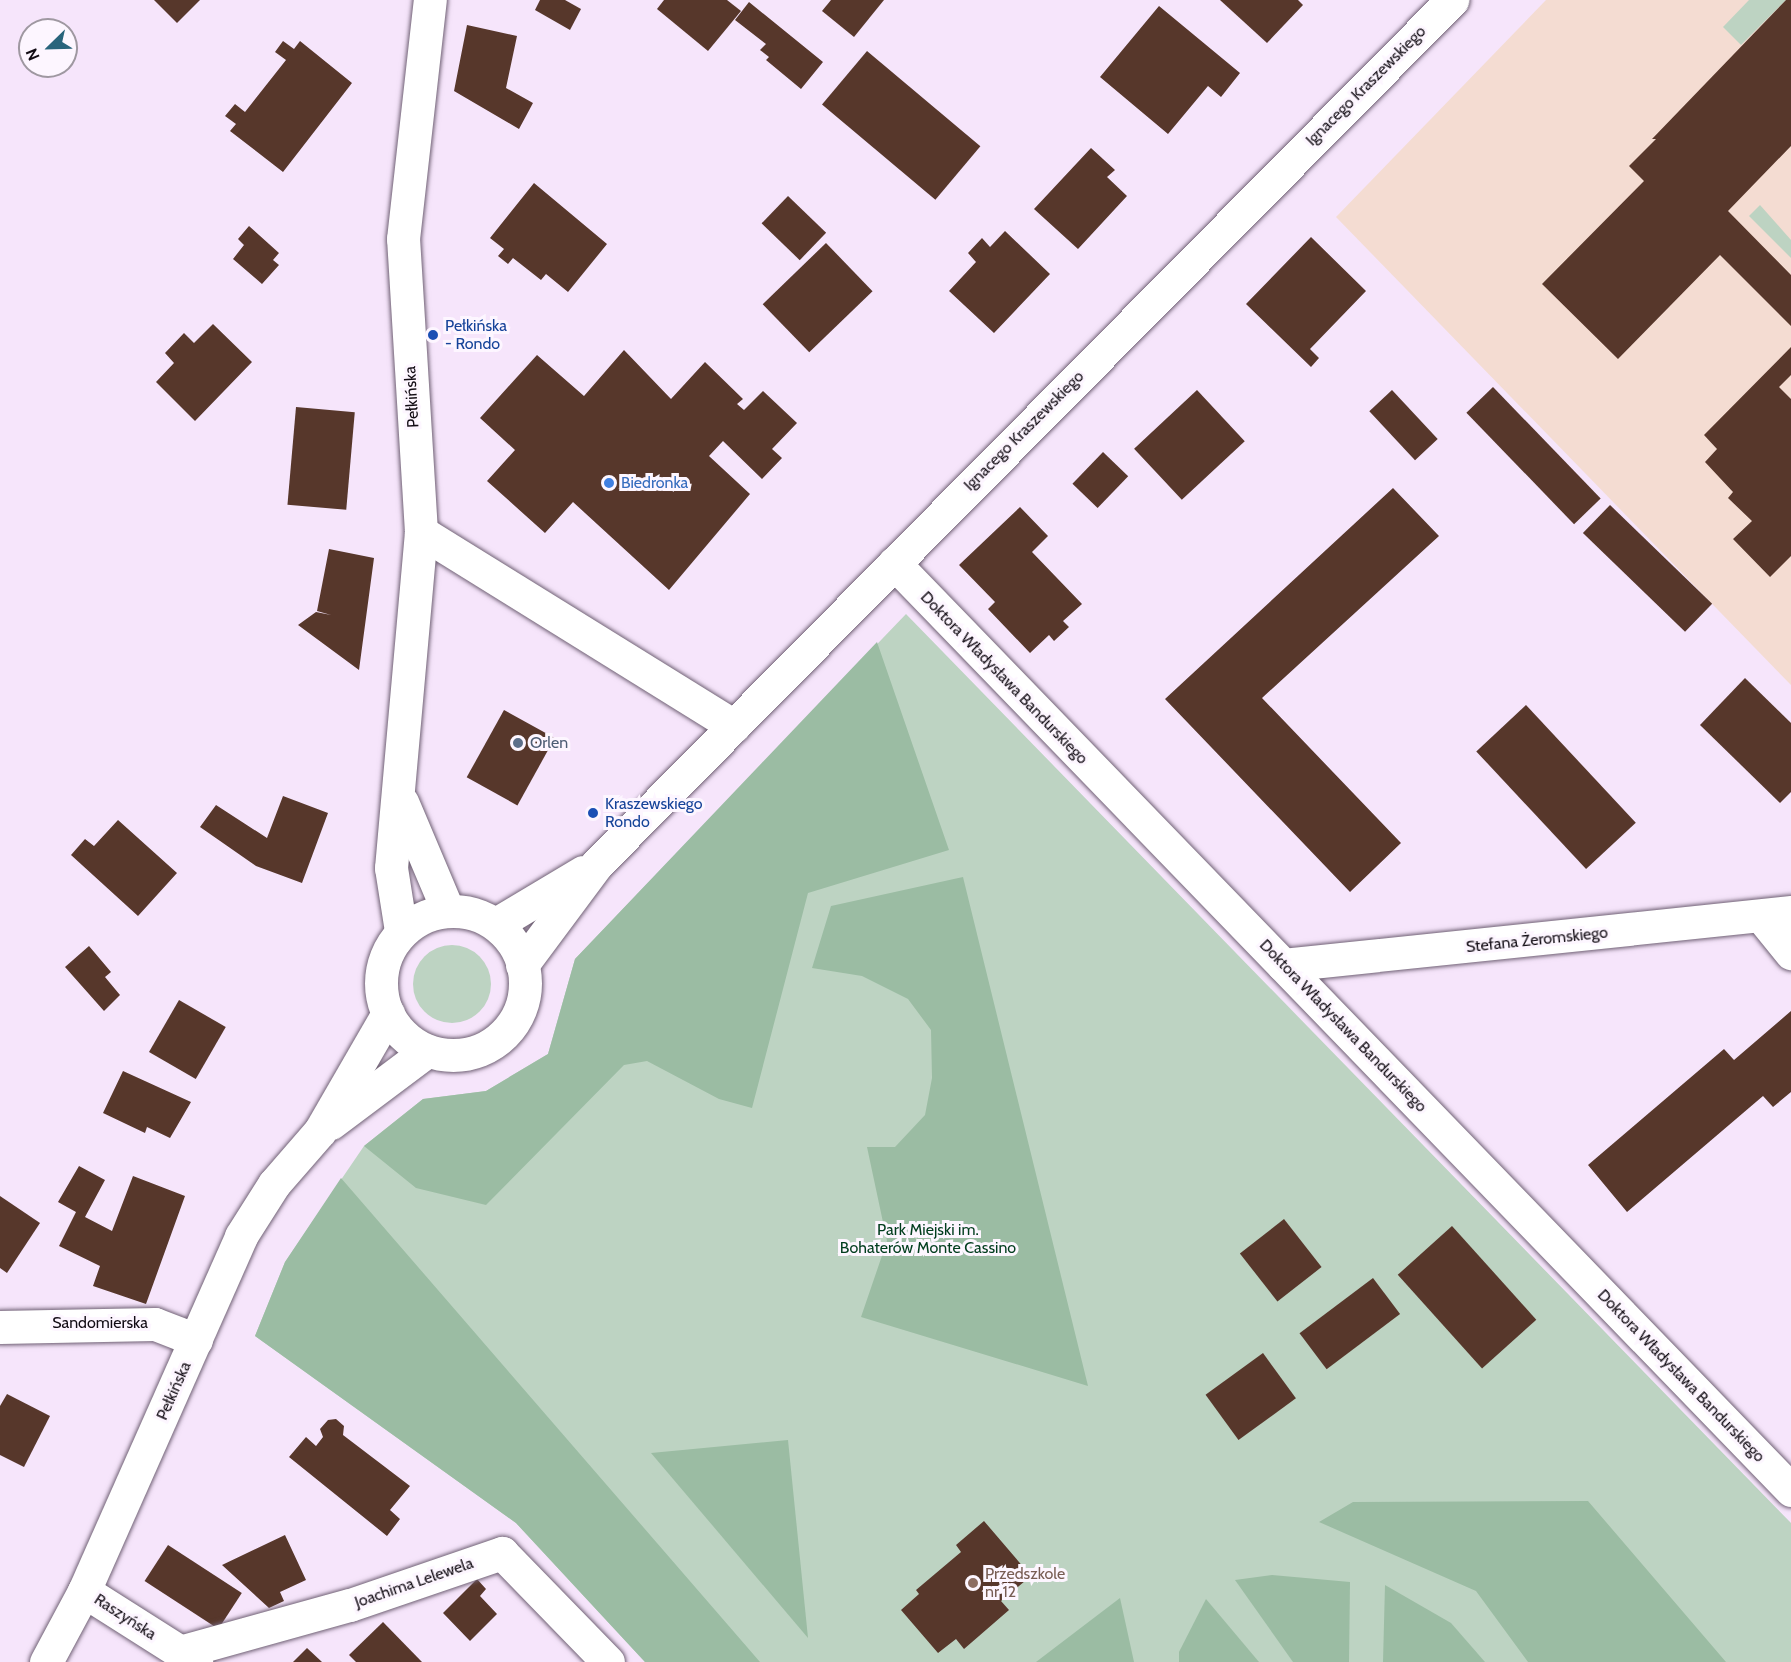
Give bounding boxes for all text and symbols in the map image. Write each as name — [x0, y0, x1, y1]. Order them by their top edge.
north arrow — [18, 18, 78, 78]
street label: Ignacego Kraszewskiego — [1302, 22, 1430, 150]
text: N — [22, 46, 44, 63]
place label: Pełkińska - Rondo — [445, 316, 507, 354]
marker: Pełkińska - Rondo — [426, 328, 440, 342]
street label: Pełkińska — [401, 366, 423, 428]
street label: Ignacego Kraszewskiego — [960, 367, 1088, 495]
place label: Biedronka — [621, 473, 688, 493]
marker: Biedronka — [602, 476, 616, 490]
street label: Doktora Władysława Bandurskiego — [916, 588, 1092, 768]
place label: Orlen — [530, 733, 568, 753]
marker: Orlen — [511, 736, 525, 750]
place label: Kraszewskiego Rondo — [605, 794, 703, 832]
marker: Kraszewskiego Rondo — [586, 806, 600, 820]
street label: Stefana Żeromskiego — [1465, 923, 1609, 957]
street label: Doktora Władysława Bandurskiego — [1255, 936, 1431, 1116]
park label: Park Miejski im. Bohaterów Monte Cassino — [840, 1220, 1016, 1258]
street label: Doktora Władysława Bandurskiego — [1593, 1286, 1769, 1466]
street label: Sandomierska — [52, 1313, 148, 1333]
street label: Pełkińska — [153, 1359, 195, 1423]
street label: Joachima Lelewela — [352, 1554, 476, 1612]
place label: Przedszkole nr 12 — [985, 1564, 1065, 1602]
marker: Przedszkole nr 12 — [966, 1576, 980, 1590]
street label: Raszyńska — [90, 1590, 160, 1644]

